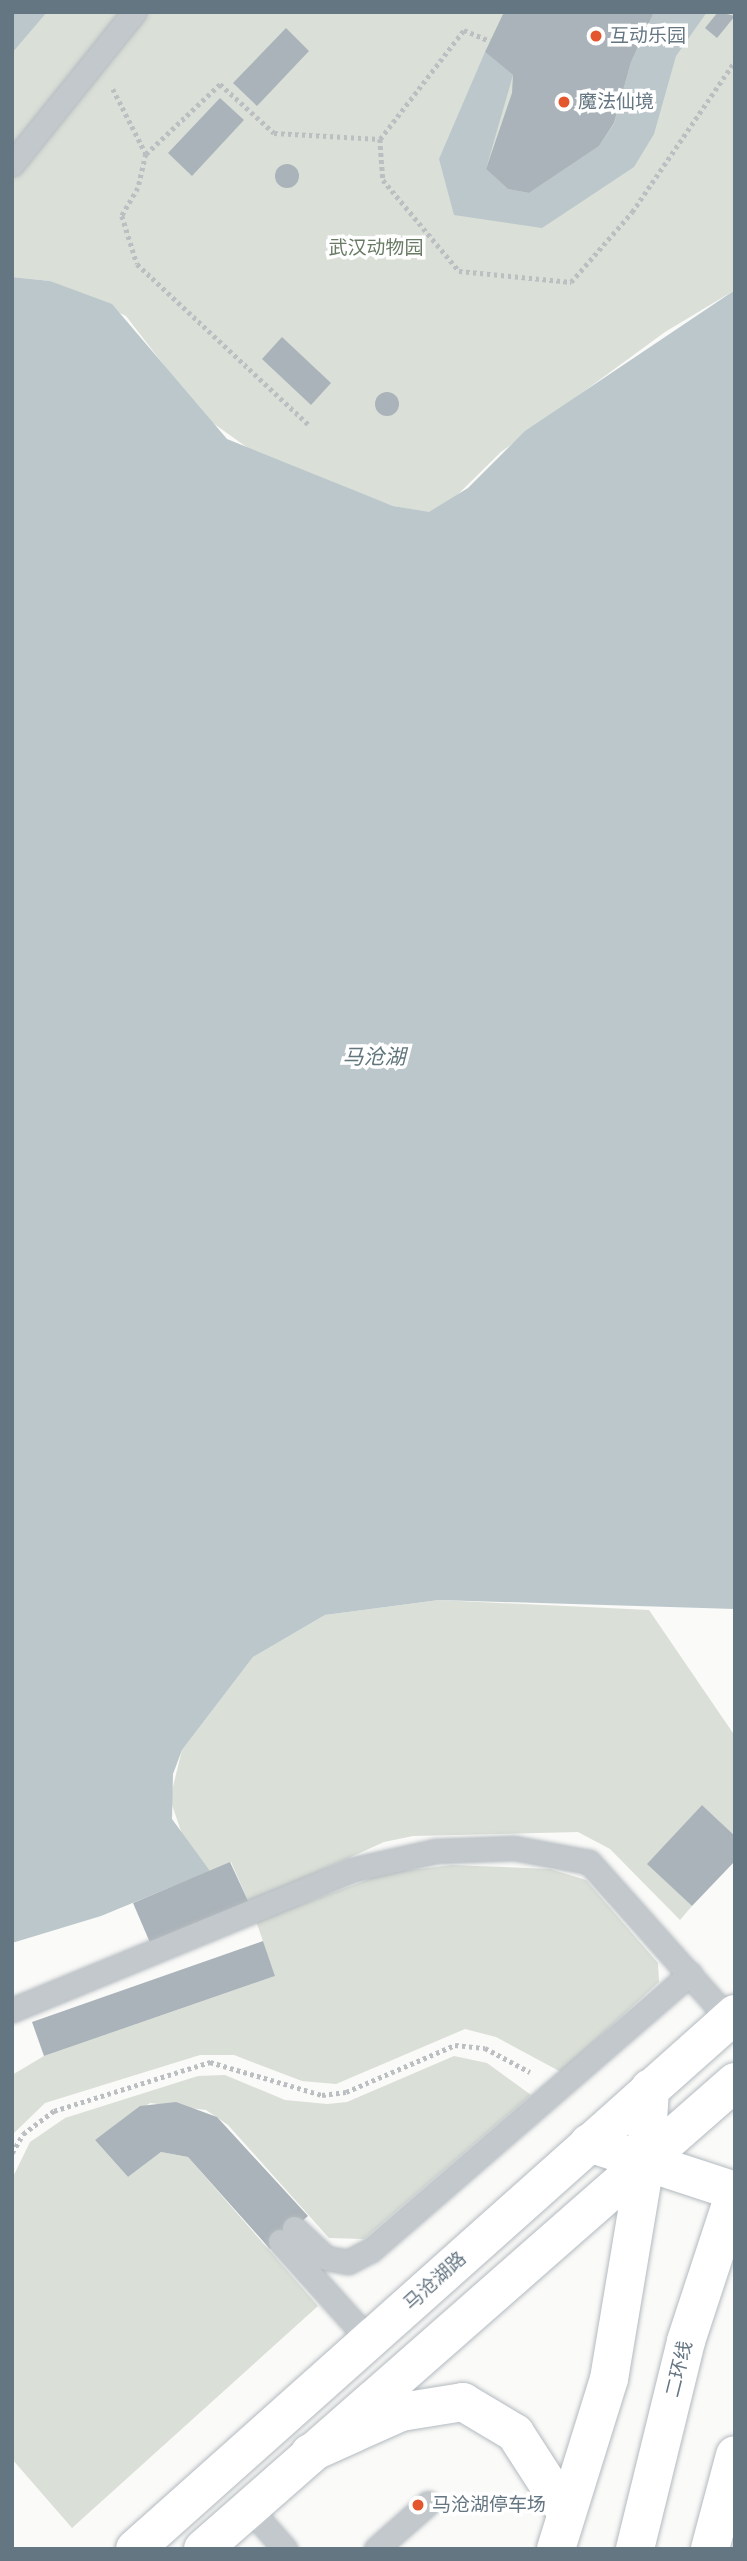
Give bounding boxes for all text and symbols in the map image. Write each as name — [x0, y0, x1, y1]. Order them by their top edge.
place label: 互动乐园 — [610, 25, 686, 47]
marker: 互动乐园 — [588, 28, 604, 44]
place label: 魔法仙境 — [578, 91, 654, 113]
marker: 魔法仙境 — [556, 94, 572, 110]
park label: 武汉动物园 — [329, 237, 423, 259]
water label: 马沧湖 — [343, 1043, 405, 1069]
street label: 马沧湖路 — [399, 2247, 471, 2315]
street label: 二环线 — [661, 2339, 697, 2399]
place label: 马沧湖停车场 — [432, 2494, 546, 2516]
marker: 马沧湖停车场 — [410, 2497, 426, 2513]

